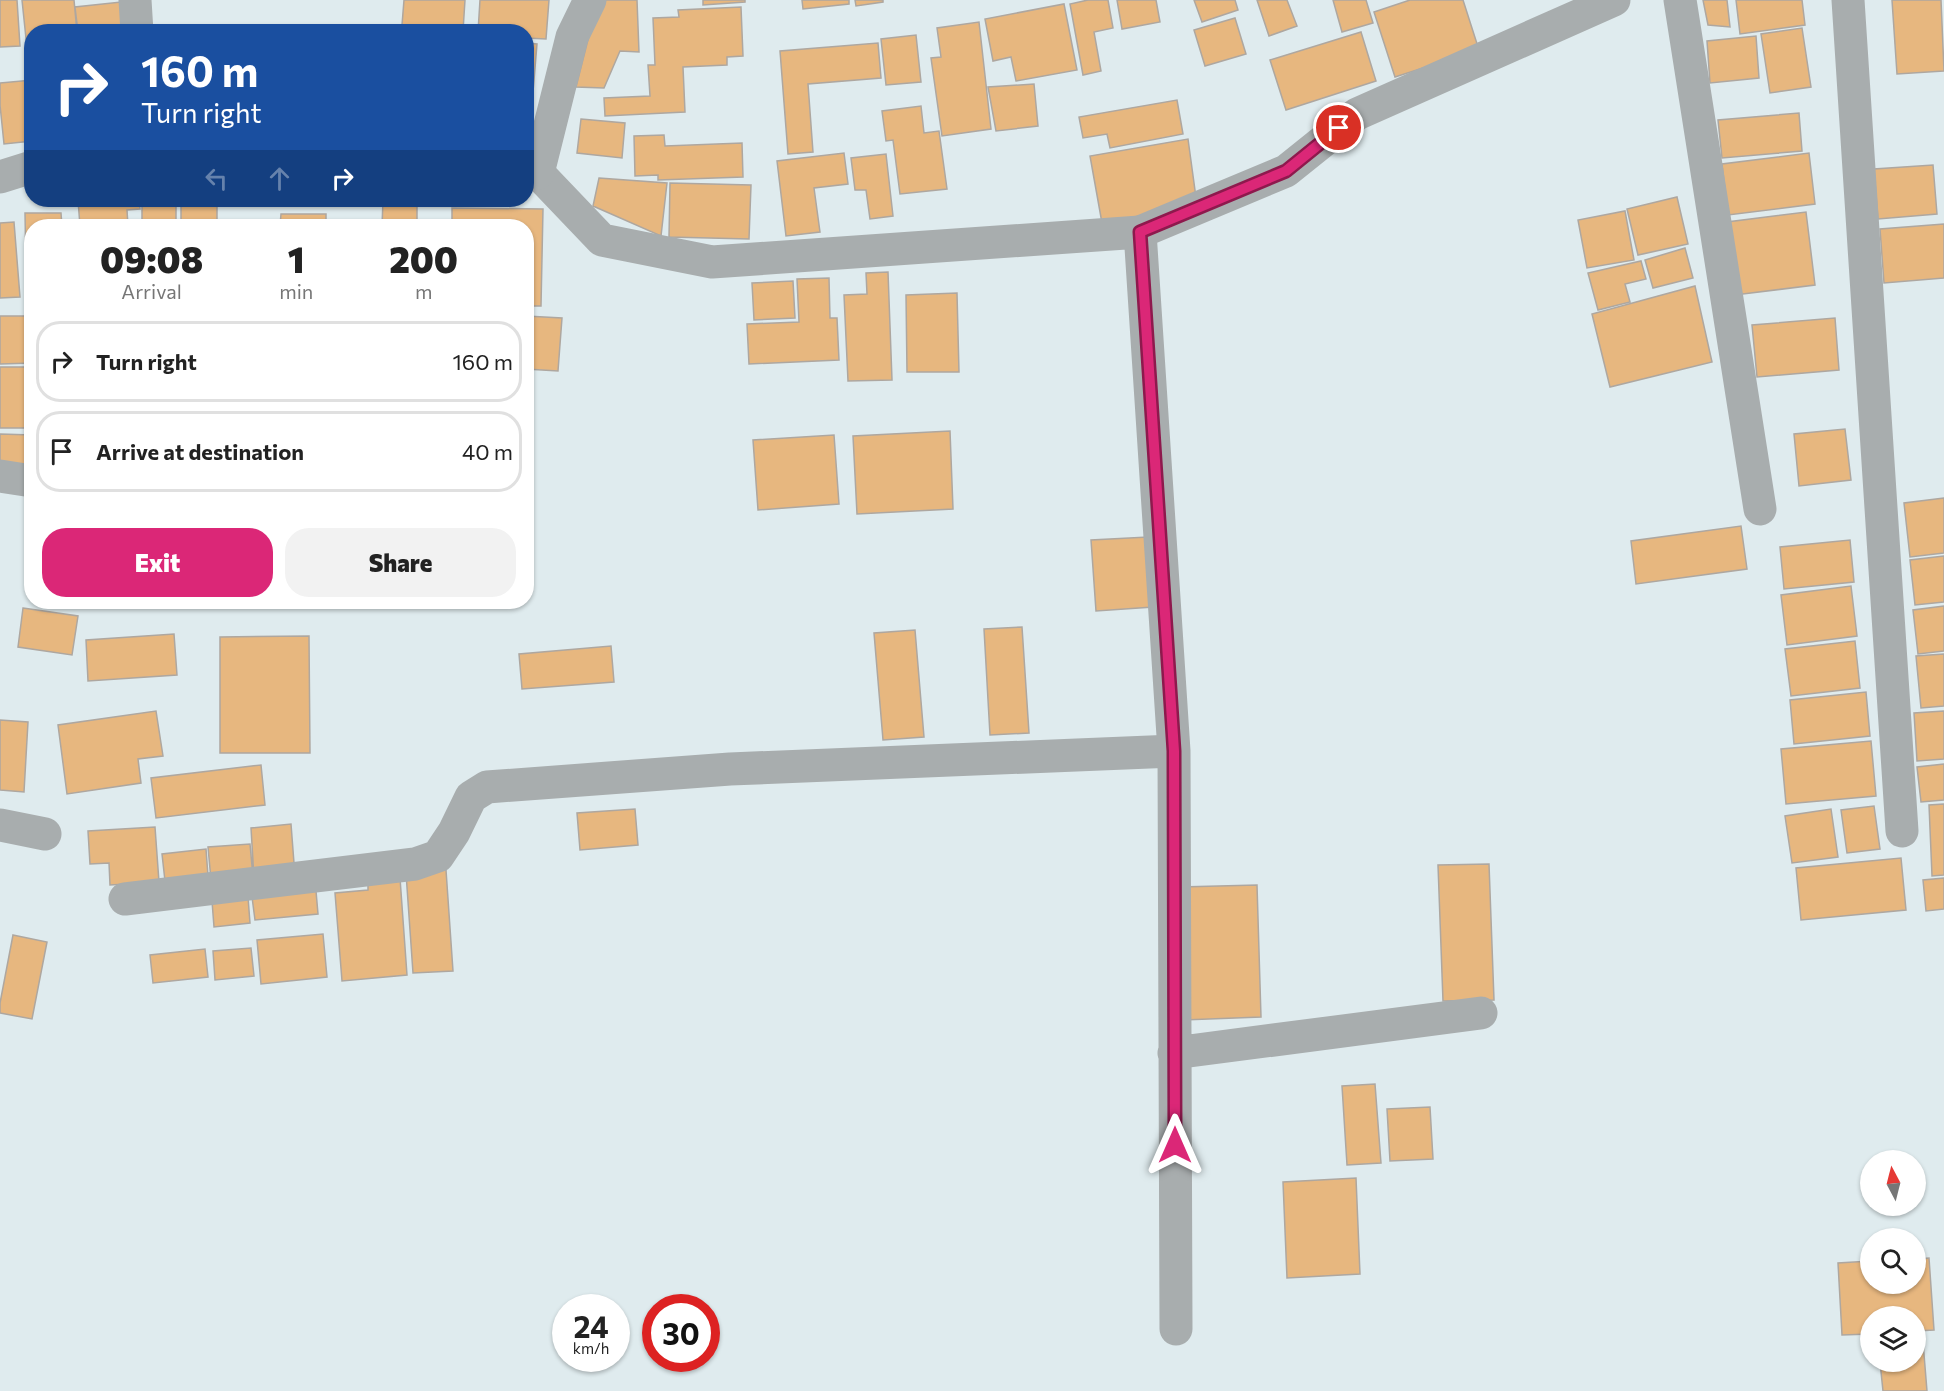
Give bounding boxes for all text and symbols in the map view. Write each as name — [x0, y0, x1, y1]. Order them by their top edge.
text: 160 m — [141, 44, 259, 96]
icon: right — [42, 48, 120, 126]
text: Turn right — [141, 96, 261, 129]
pin — [1313, 102, 1364, 153]
icon: arrive — [1322, 111, 1355, 144]
icon: left — [200, 162, 233, 195]
icon: ahead — [263, 162, 296, 195]
icon: right — [326, 162, 359, 195]
text: 09:08 — [100, 236, 203, 280]
text: 1 — [288, 236, 305, 280]
text: 200 — [389, 236, 458, 280]
text: Arrival — [121, 279, 182, 303]
text: min — [279, 279, 313, 303]
text: m — [415, 279, 432, 303]
icon: right — [45, 345, 78, 378]
text: Turn right — [96, 348, 197, 375]
text: 160 m — [452, 348, 513, 375]
icon: arrive — [45, 435, 78, 468]
text: Arrive at destination — [96, 438, 304, 465]
text: 40 m — [462, 438, 513, 465]
button: Exit — [42, 528, 273, 597]
button: Share — [285, 528, 516, 597]
position arrow — [1143, 1113, 1207, 1177]
north arrow — [1860, 1150, 1926, 1216]
map controls — [1860, 1150, 1926, 1372]
button: search — [1860, 1228, 1926, 1294]
speed limit sign: 30 — [642, 1294, 720, 1372]
button: layers — [1860, 1306, 1926, 1372]
text: 24 — [573, 1307, 609, 1344]
text: km/h — [573, 1339, 609, 1357]

